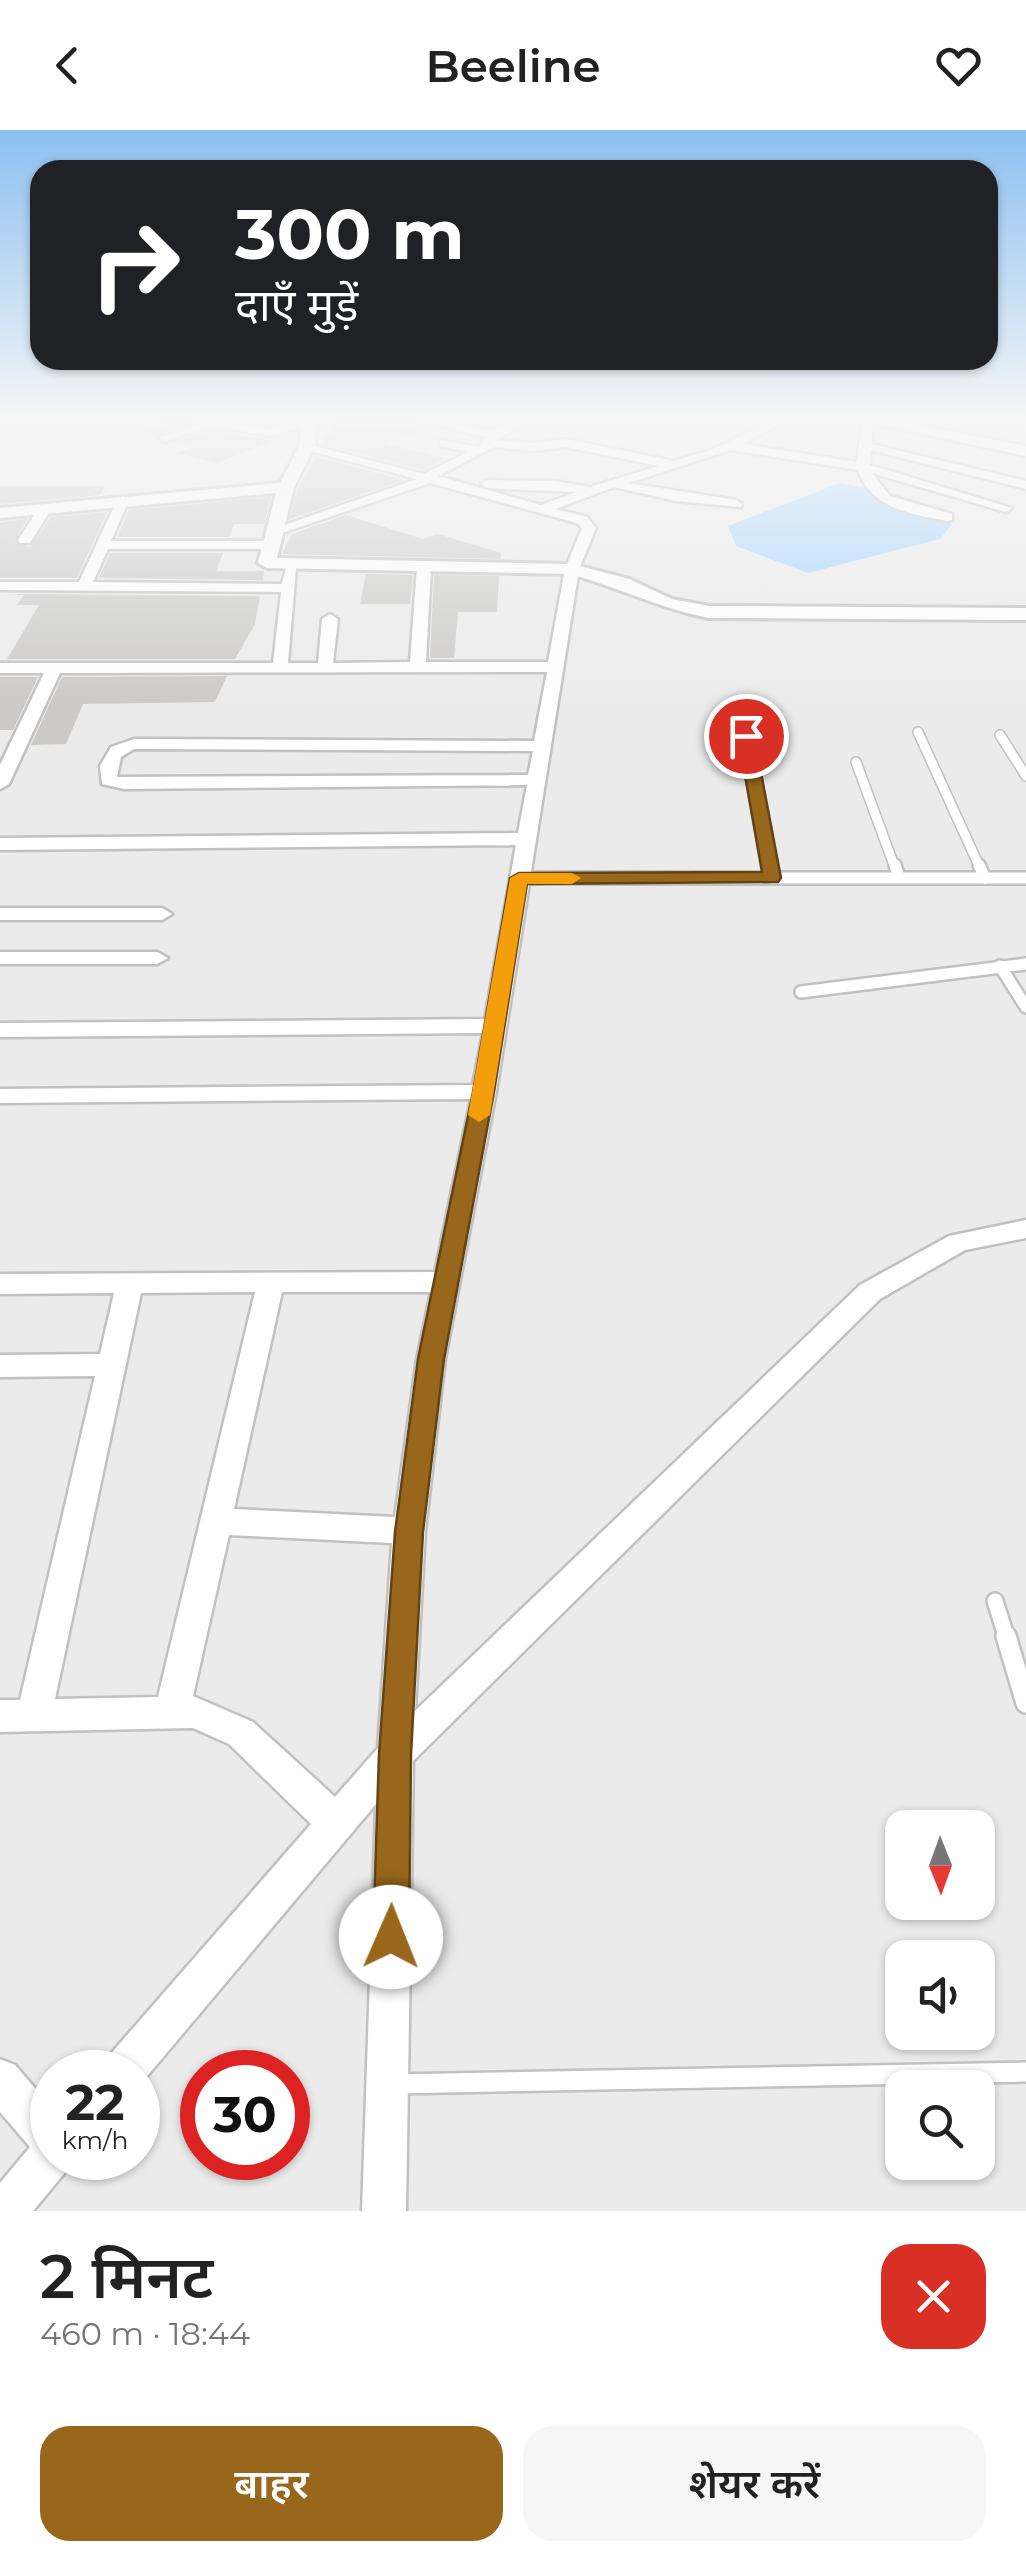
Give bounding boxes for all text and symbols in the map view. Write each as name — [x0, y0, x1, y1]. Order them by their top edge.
icon: back — [40, 38, 95, 93]
text: Beeline — [425, 38, 601, 93]
icon: heart — [931, 38, 986, 93]
text: 300 m — [235, 191, 465, 277]
icon: right — [70, 200, 200, 330]
text: दाएँ मुड़ें — [235, 277, 358, 332]
pin — [704, 694, 789, 779]
icon: arrive — [719, 709, 774, 764]
north arrow — [885, 1810, 995, 1920]
map controls — [885, 1810, 995, 2180]
position arrow — [339, 1885, 443, 1989]
button: sound — [885, 1940, 995, 2050]
speed limit sign: 30 — [180, 2050, 310, 2180]
button: search — [885, 2070, 995, 2180]
text: 22 — [66, 2072, 125, 2133]
text: km/h — [62, 2125, 128, 2155]
text: 2 मिनट — [40, 2240, 213, 2313]
button: close — [881, 2244, 986, 2349]
text: 460 m · 18:44 — [40, 2314, 250, 2353]
button: बाहर — [40, 2426, 503, 2541]
button: शेयर करें — [523, 2426, 986, 2541]

